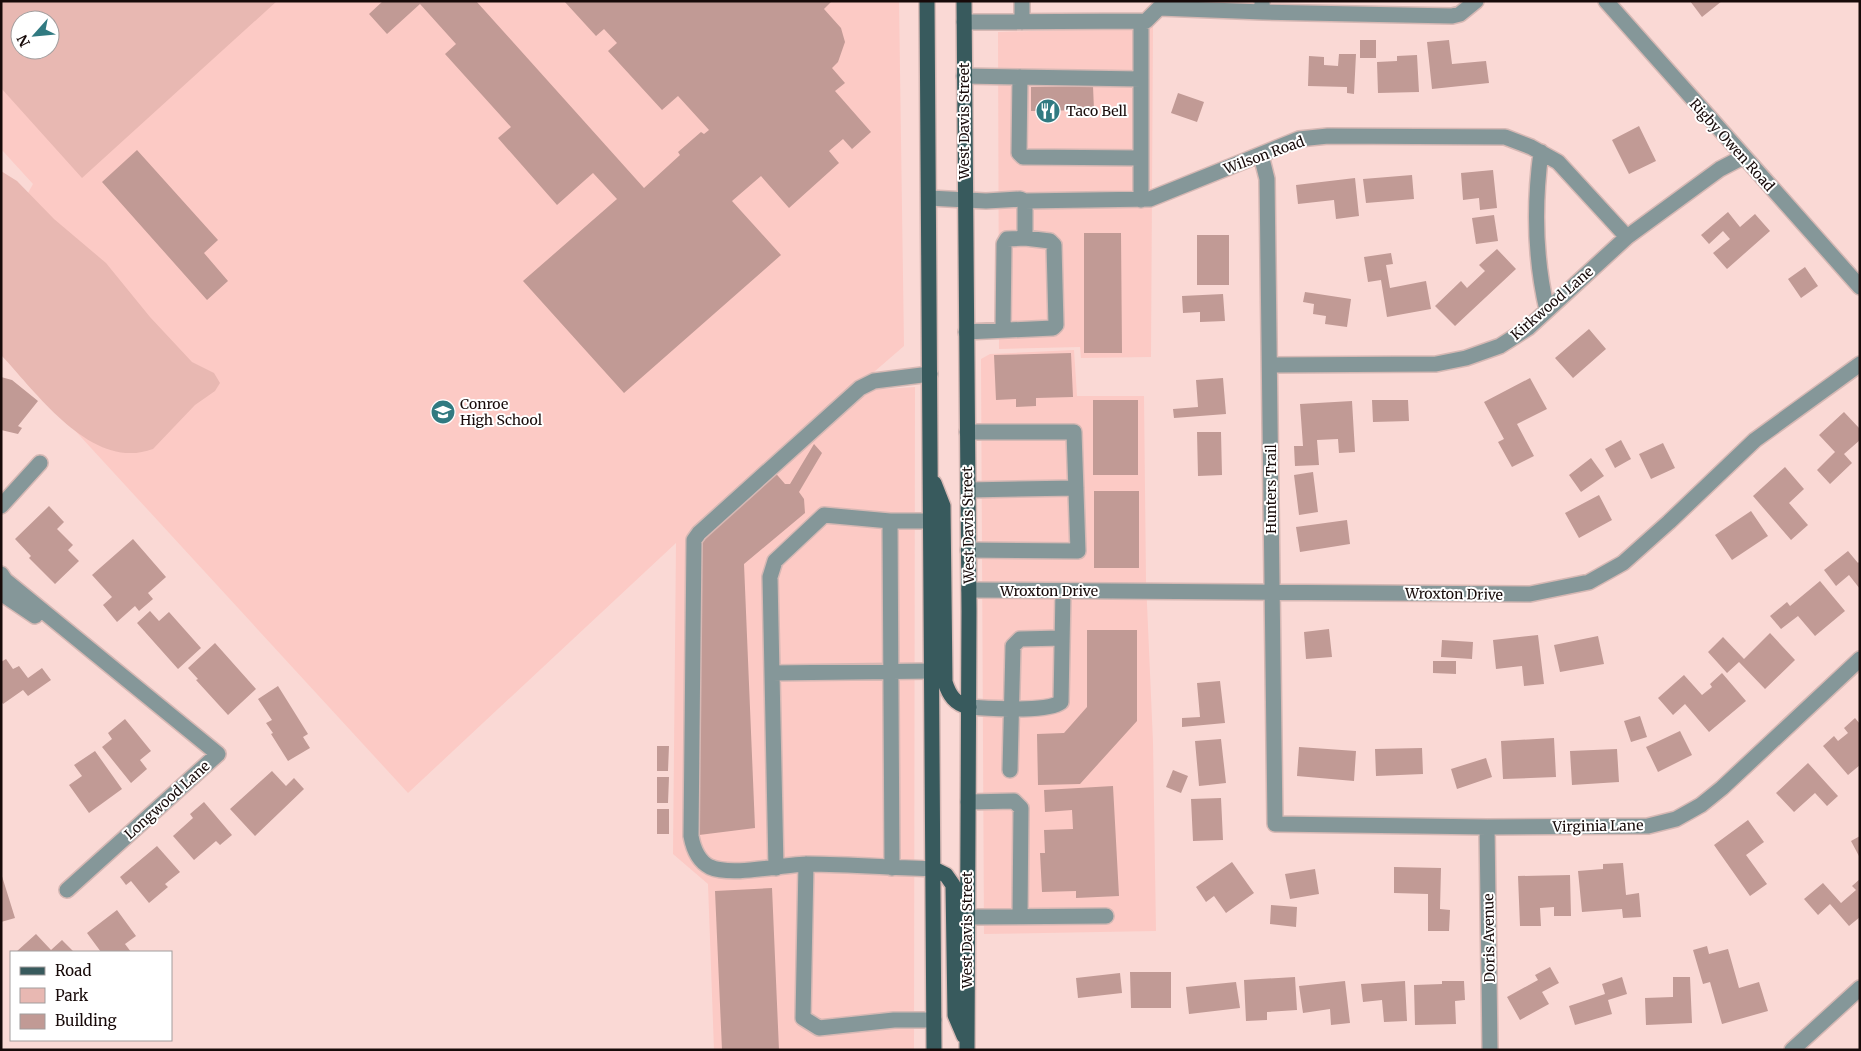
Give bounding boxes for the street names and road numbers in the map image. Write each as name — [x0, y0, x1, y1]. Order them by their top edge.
street label: West Davis Street — [955, 62, 973, 181]
street label: Rigby Owen Road — [1686, 95, 1779, 195]
street label: Wilson Road — [1220, 132, 1307, 178]
street label: Kirkwood Lane — [1507, 262, 1597, 344]
street label: Hunters Trail — [1262, 443, 1280, 534]
street label: West Davis Street — [958, 466, 978, 585]
street label: Wroxton Drive — [999, 582, 1098, 600]
street label: Wroxton Drive — [1404, 584, 1503, 604]
street label: Longwood Lane — [121, 757, 213, 843]
street label: Virginia Lane — [1551, 816, 1644, 836]
street label: West Davis Street — [958, 871, 976, 990]
street label: Doris Avenue — [1479, 893, 1499, 983]

